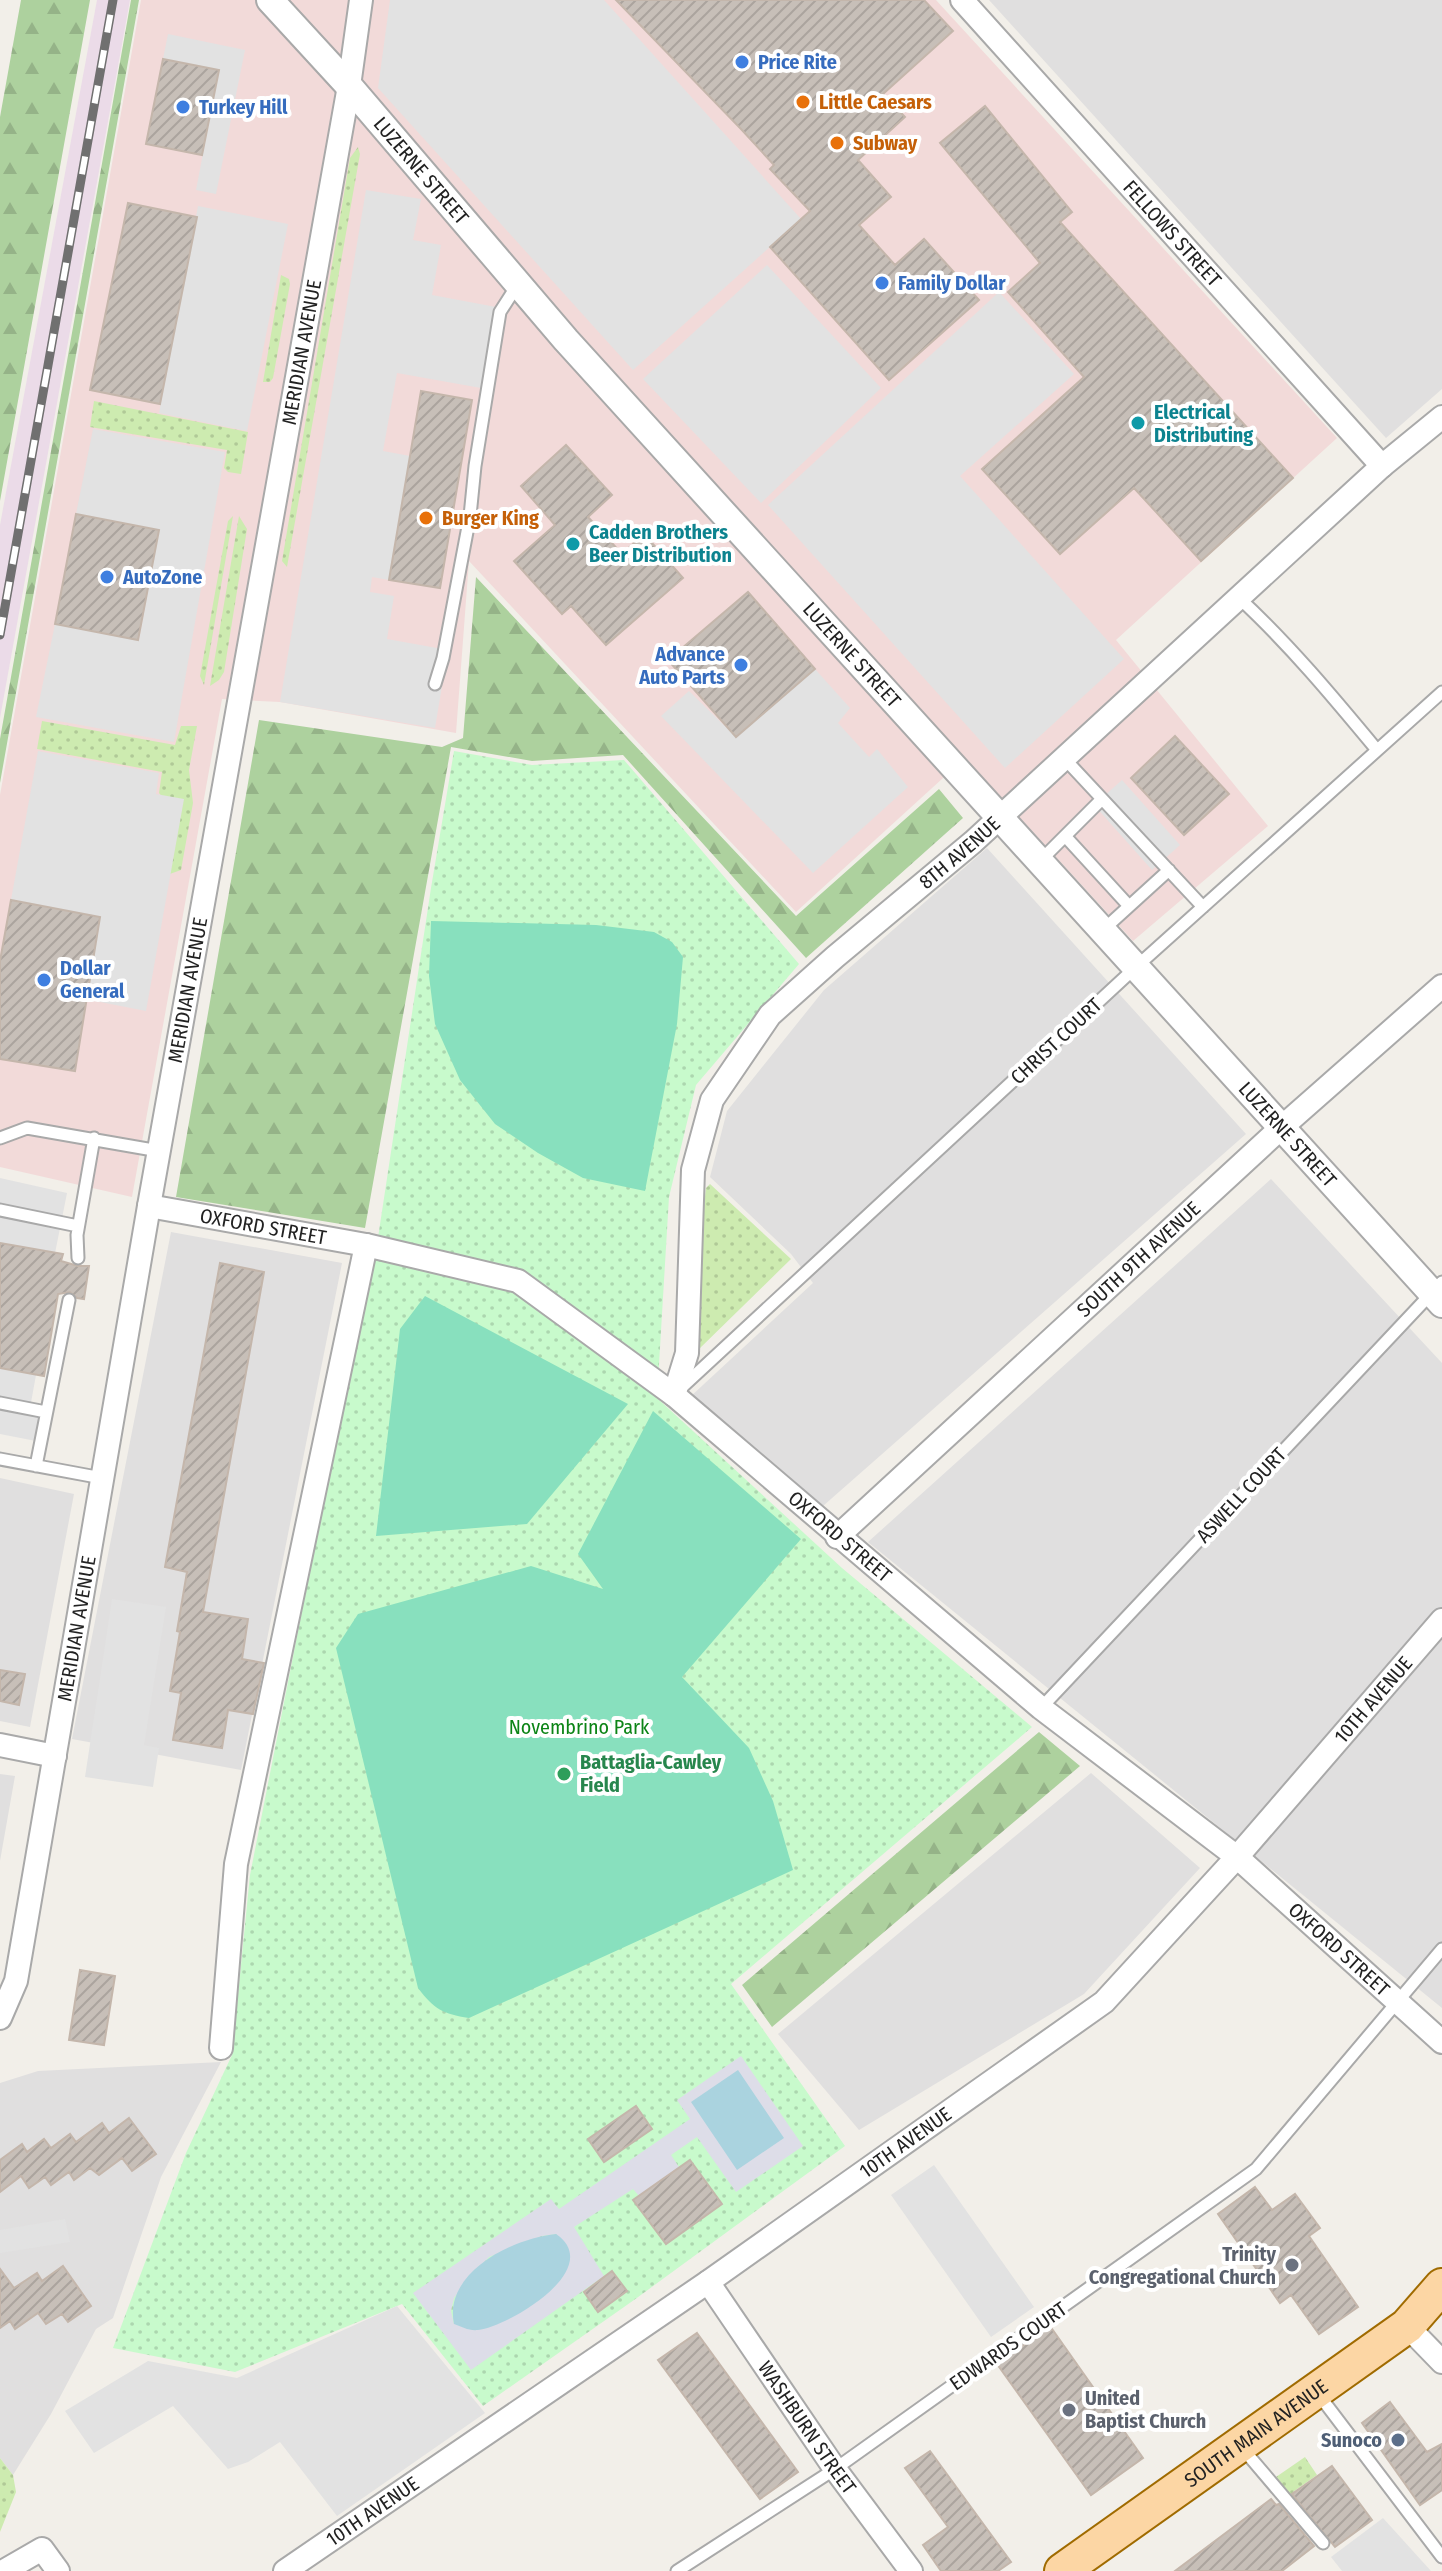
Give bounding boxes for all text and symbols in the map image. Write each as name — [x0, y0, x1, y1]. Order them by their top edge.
place label: Price Rite — [758, 50, 837, 74]
marker: Price Rite — [733, 53, 751, 71]
place label: Little Caesars — [819, 90, 932, 114]
marker: Little Caesars — [794, 93, 812, 111]
place label: Turkey Hill — [199, 95, 288, 119]
marker: Turkey Hill — [174, 98, 192, 116]
street label: LUZERNE STREET — [369, 112, 474, 230]
place label: Subway — [853, 131, 918, 155]
marker: Subway — [828, 134, 846, 152]
street label: FELLOWS STREET — [1118, 175, 1227, 292]
place label: Family Dollar — [898, 271, 1006, 295]
marker: Family Dollar — [873, 274, 891, 292]
street label: MERIDIAN AVENUE — [277, 278, 326, 427]
place label: Electrical Distributing — [1154, 400, 1253, 447]
marker: Electrical Distributing — [1129, 414, 1147, 432]
place label: Burger King — [442, 506, 539, 530]
marker: Burger King — [417, 509, 435, 527]
place label: Cadden Brothers Beer Distribution — [589, 520, 732, 567]
marker: Cadden Brothers Beer Distribution — [564, 535, 582, 553]
place label: AutoZone — [122, 565, 202, 589]
marker: AutoZone — [98, 568, 116, 586]
street label: LUZERNE STREET — [798, 597, 906, 713]
place label: Advance Auto Parts — [638, 642, 725, 689]
marker: Advance Auto Parts — [732, 656, 750, 674]
street label: 8TH AVENUE — [914, 811, 1005, 894]
street label: MERIDIAN AVENUE — [163, 916, 212, 1065]
place label: Dollar General — [60, 956, 125, 1003]
marker: Dollar General — [35, 971, 53, 989]
street label: CHRIST COURT — [1006, 992, 1107, 1089]
street label: LUZERNE STREET — [1234, 1077, 1342, 1192]
street label: SOUTH 9TH AVENUE — [1072, 1197, 1205, 1322]
street label: OXFORD STREET — [198, 1203, 329, 1250]
street label: ASWELL COURT — [1191, 1442, 1291, 1547]
street label: OXFORD STREET — [783, 1486, 897, 1588]
street label: MERIDIAN AVENUE — [52, 1554, 101, 1703]
street label: 10TH AVENUE — [1329, 1651, 1417, 1748]
park label: Novembrino Park — [509, 1715, 650, 1739]
place label: Battaglia-Cawley Field — [580, 1750, 722, 1797]
marker: Battaglia-Cawley Field — [555, 1765, 573, 1783]
street label: OXFORD STREET — [1284, 1897, 1395, 2001]
street label: 10TH AVENUE — [855, 2102, 956, 2183]
place label: Trinity Congregational Church — [1089, 2242, 1276, 2289]
marker: Trinity Congregational Church — [1283, 2256, 1301, 2274]
street label: EDWARDS COURT — [945, 2296, 1072, 2395]
street label: WASHBURN STREET — [753, 2356, 862, 2499]
street label: SOUTH MAIN AVENUE — [1180, 2374, 1332, 2492]
place label: United Baptist Church — [1085, 2386, 1206, 2433]
marker: United Baptist Church — [1060, 2401, 1078, 2419]
place label: Sunoco — [1321, 2428, 1382, 2452]
marker: Sunoco — [1389, 2431, 1407, 2449]
street label: 10TH AVENUE — [322, 2471, 423, 2551]

